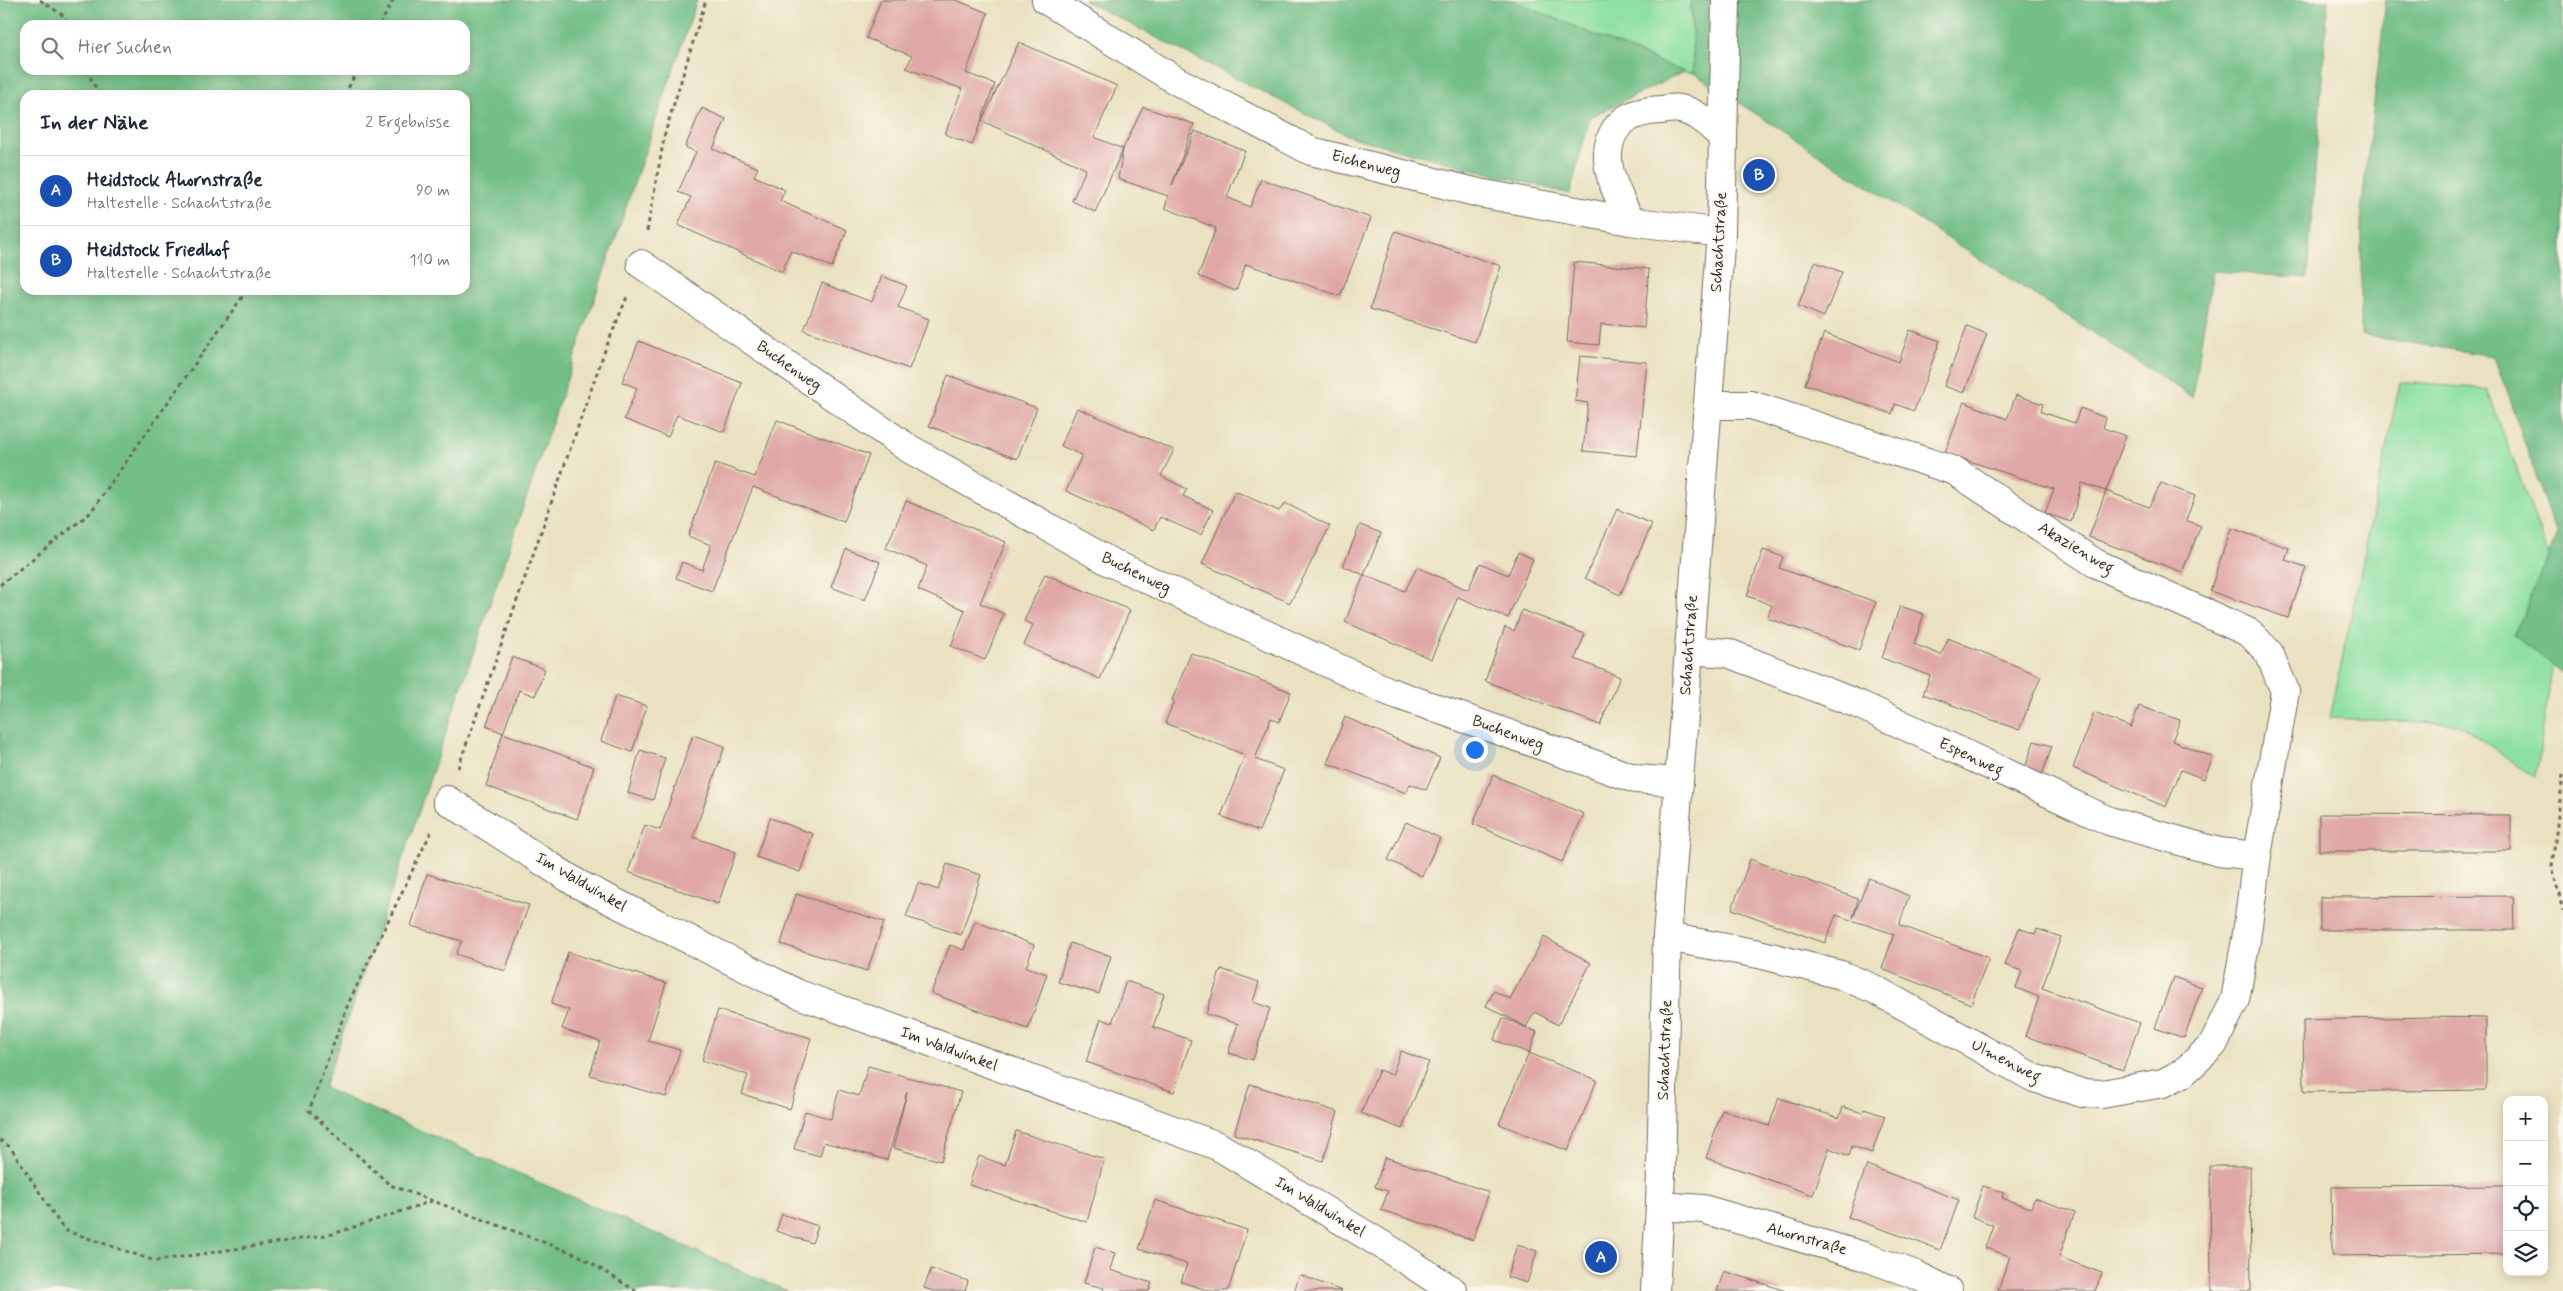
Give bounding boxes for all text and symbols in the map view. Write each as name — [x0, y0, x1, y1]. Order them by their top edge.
search box — [20, 20, 470, 75]
icon: search — [38, 34, 66, 62]
text: Hier suchen — [78, 35, 172, 60]
text: In der Nähe — [40, 109, 148, 137]
text: 2 Ergebnisse — [365, 112, 450, 133]
street label: Eichenweg — [1329, 145, 1403, 184]
pin: B — [1743, 156, 1775, 194]
text: Heidstock Ahornstraße — [87, 168, 263, 193]
text: A — [51, 180, 61, 201]
text: 90 m — [416, 180, 450, 201]
street label: Schachtstraße — [1706, 191, 1732, 293]
text: Haltestelle · Schachtstraße — [87, 193, 272, 214]
text: Heidstock Friedhof — [87, 238, 230, 263]
text: B — [51, 250, 61, 271]
text: 110 m — [409, 250, 450, 271]
text: Haltestelle · Schachtstraße — [87, 263, 272, 284]
street label: Buchenweg — [752, 336, 826, 397]
street label: Akazienweg — [2034, 517, 2118, 580]
street label: Buchenweg — [1097, 547, 1174, 600]
street label: Schachtstraße — [1675, 594, 1703, 696]
street label: Buchenweg — [1469, 710, 1547, 757]
street label: Espenweg — [1935, 733, 2007, 782]
your location — [1462, 737, 1488, 763]
street label: Im Waldwinkel — [532, 847, 630, 917]
street label: Schachtstraße — [1653, 999, 1677, 1101]
street label: Im Waldwinkel — [898, 1022, 1001, 1076]
street label: Ulmenweg — [1967, 1035, 2044, 1088]
map controls — [2503, 1096, 2548, 1276]
button: + — [2503, 1096, 2548, 1141]
button: − — [2503, 1141, 2548, 1186]
street label: Im Waldwinkel — [1271, 1172, 1369, 1242]
button: locate — [2503, 1186, 2548, 1231]
street label: Ahornstraße — [1764, 1218, 1850, 1260]
button: layers — [2503, 1231, 2548, 1276]
pin: A — [1585, 1238, 1617, 1276]

